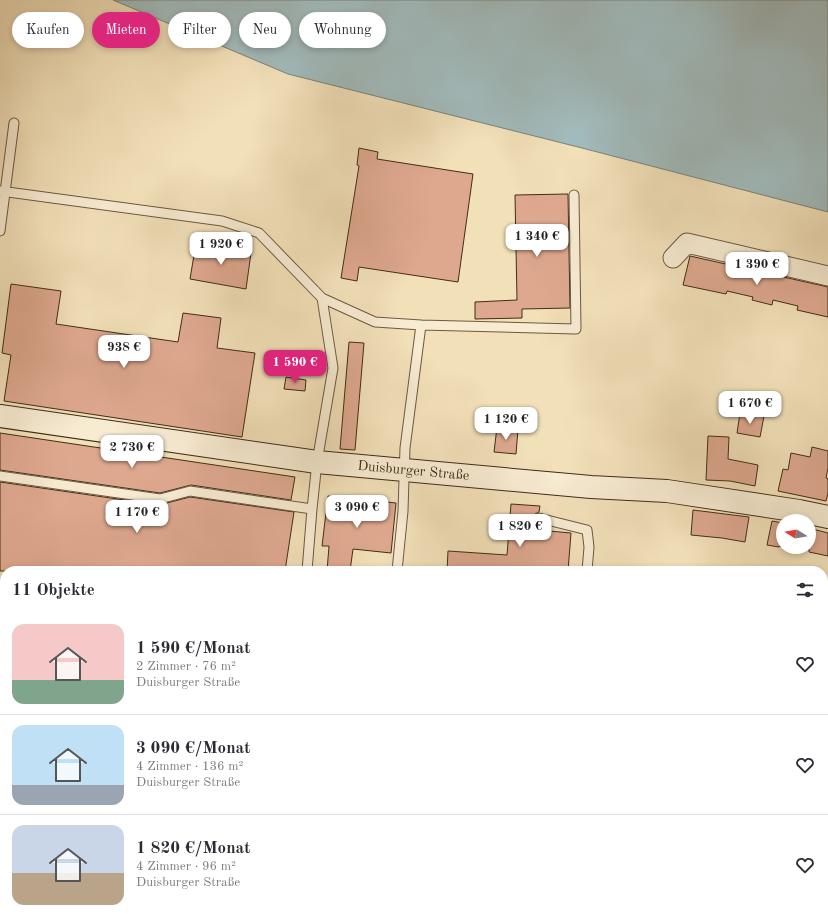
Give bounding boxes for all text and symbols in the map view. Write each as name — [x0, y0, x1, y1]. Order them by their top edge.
chip: Kaufen — [12, 12, 84, 48]
chip: Mieten — [92, 12, 160, 48]
chip: Filter — [168, 12, 231, 48]
chip: Neu — [239, 12, 291, 48]
chip: Wohnung — [299, 12, 386, 48]
pin: 1 340 € — [500, 224, 574, 258]
text: 1 340 € — [515, 230, 559, 243]
pin: 1 920 € — [184, 232, 258, 266]
text: 1 920 € — [199, 238, 243, 251]
pin: 1 390 € — [720, 252, 794, 286]
text: 1 390 € — [735, 258, 779, 271]
pin: 938 € — [96, 335, 152, 369]
text: 938 € — [107, 341, 141, 354]
pin: 1 590 € — [258, 350, 332, 384]
text: 1 590 € — [273, 356, 317, 369]
pin: 1 670 € — [713, 391, 787, 425]
text: 1 670 € — [728, 397, 772, 410]
pin: 1 120 € — [469, 407, 543, 441]
text: 1 120 € — [484, 413, 528, 426]
pin: 2 730 € — [95, 435, 169, 469]
text: 2 730 € — [110, 441, 154, 454]
street label: Duisburger Straße — [357, 459, 470, 483]
pin: 3 090 € — [320, 495, 394, 529]
pin: 1 170 € — [100, 500, 174, 534]
text: 3 090 € — [335, 501, 379, 514]
text: 1 170 € — [115, 506, 159, 519]
pin: 1 820 € — [483, 514, 557, 548]
north arrow — [776, 514, 816, 554]
map controls — [776, 514, 816, 554]
text: 1 820 € — [498, 520, 542, 533]
icon: filters — [794, 579, 816, 601]
text: 11 Objekte — [12, 582, 95, 599]
icon: home — [44, 640, 92, 688]
text: 1 590 €/Monat — [136, 640, 250, 657]
icon: heart — [794, 653, 816, 675]
text: 2 Zimmer · 76 m² — [136, 660, 236, 673]
text: Duisburger Straße — [136, 676, 240, 689]
text: 3 090 €/Monat — [136, 740, 250, 757]
icon: home — [44, 741, 92, 789]
icon: heart — [794, 754, 816, 776]
text: 4 Zimmer · 136 m² — [136, 760, 244, 773]
text: Duisburger Straße — [136, 776, 240, 789]
text: 1 820 €/Monat — [136, 840, 250, 857]
icon: home — [44, 841, 92, 889]
icon: heart — [794, 854, 816, 876]
text: 4 Zimmer · 96 m² — [136, 860, 236, 873]
text: Duisburger Straße — [136, 876, 240, 889]

